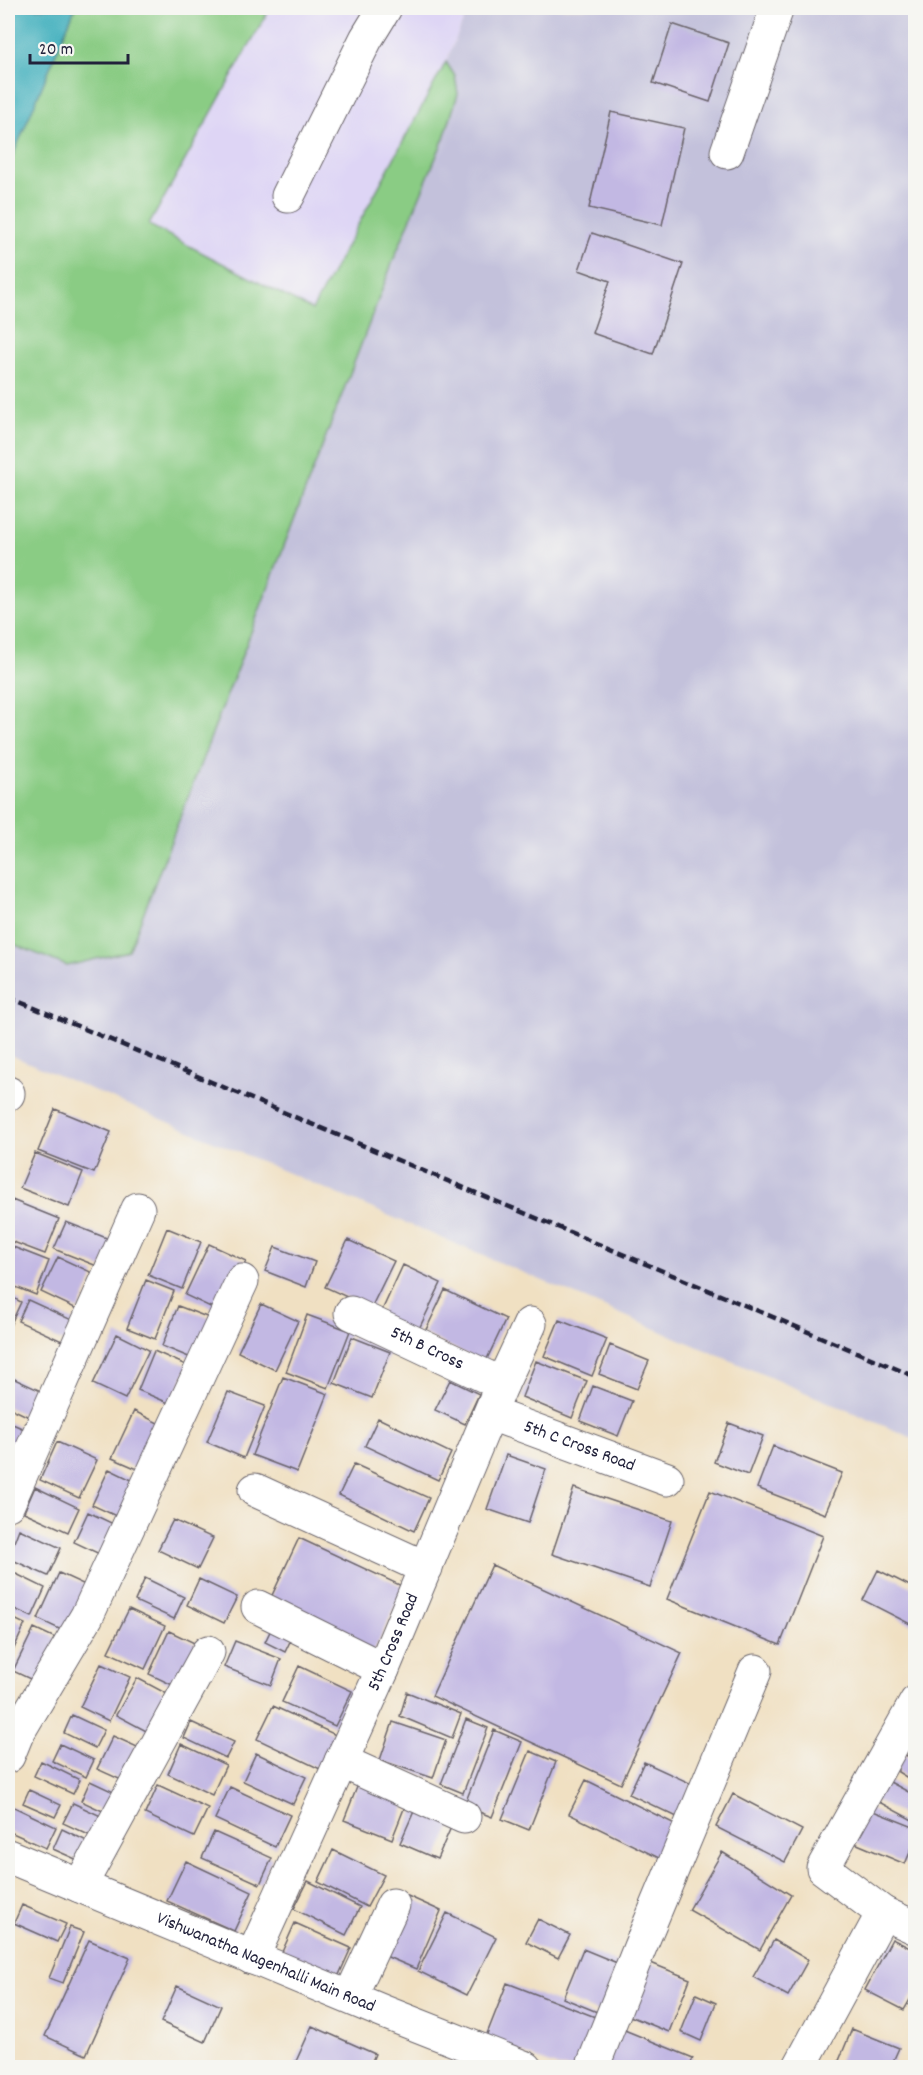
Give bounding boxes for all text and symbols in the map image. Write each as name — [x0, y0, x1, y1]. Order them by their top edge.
scale bar — [30, 27, 128, 65]
text: 20 m — [39, 38, 73, 63]
street label: 5th B Cross — [386, 1321, 468, 1377]
street label: 5th C Cross Road — [520, 1415, 638, 1479]
street label: 5th Cross Road — [362, 1590, 426, 1695]
street label: Vishwanatha Nagenhalli Main Road — [152, 1906, 379, 2019]

